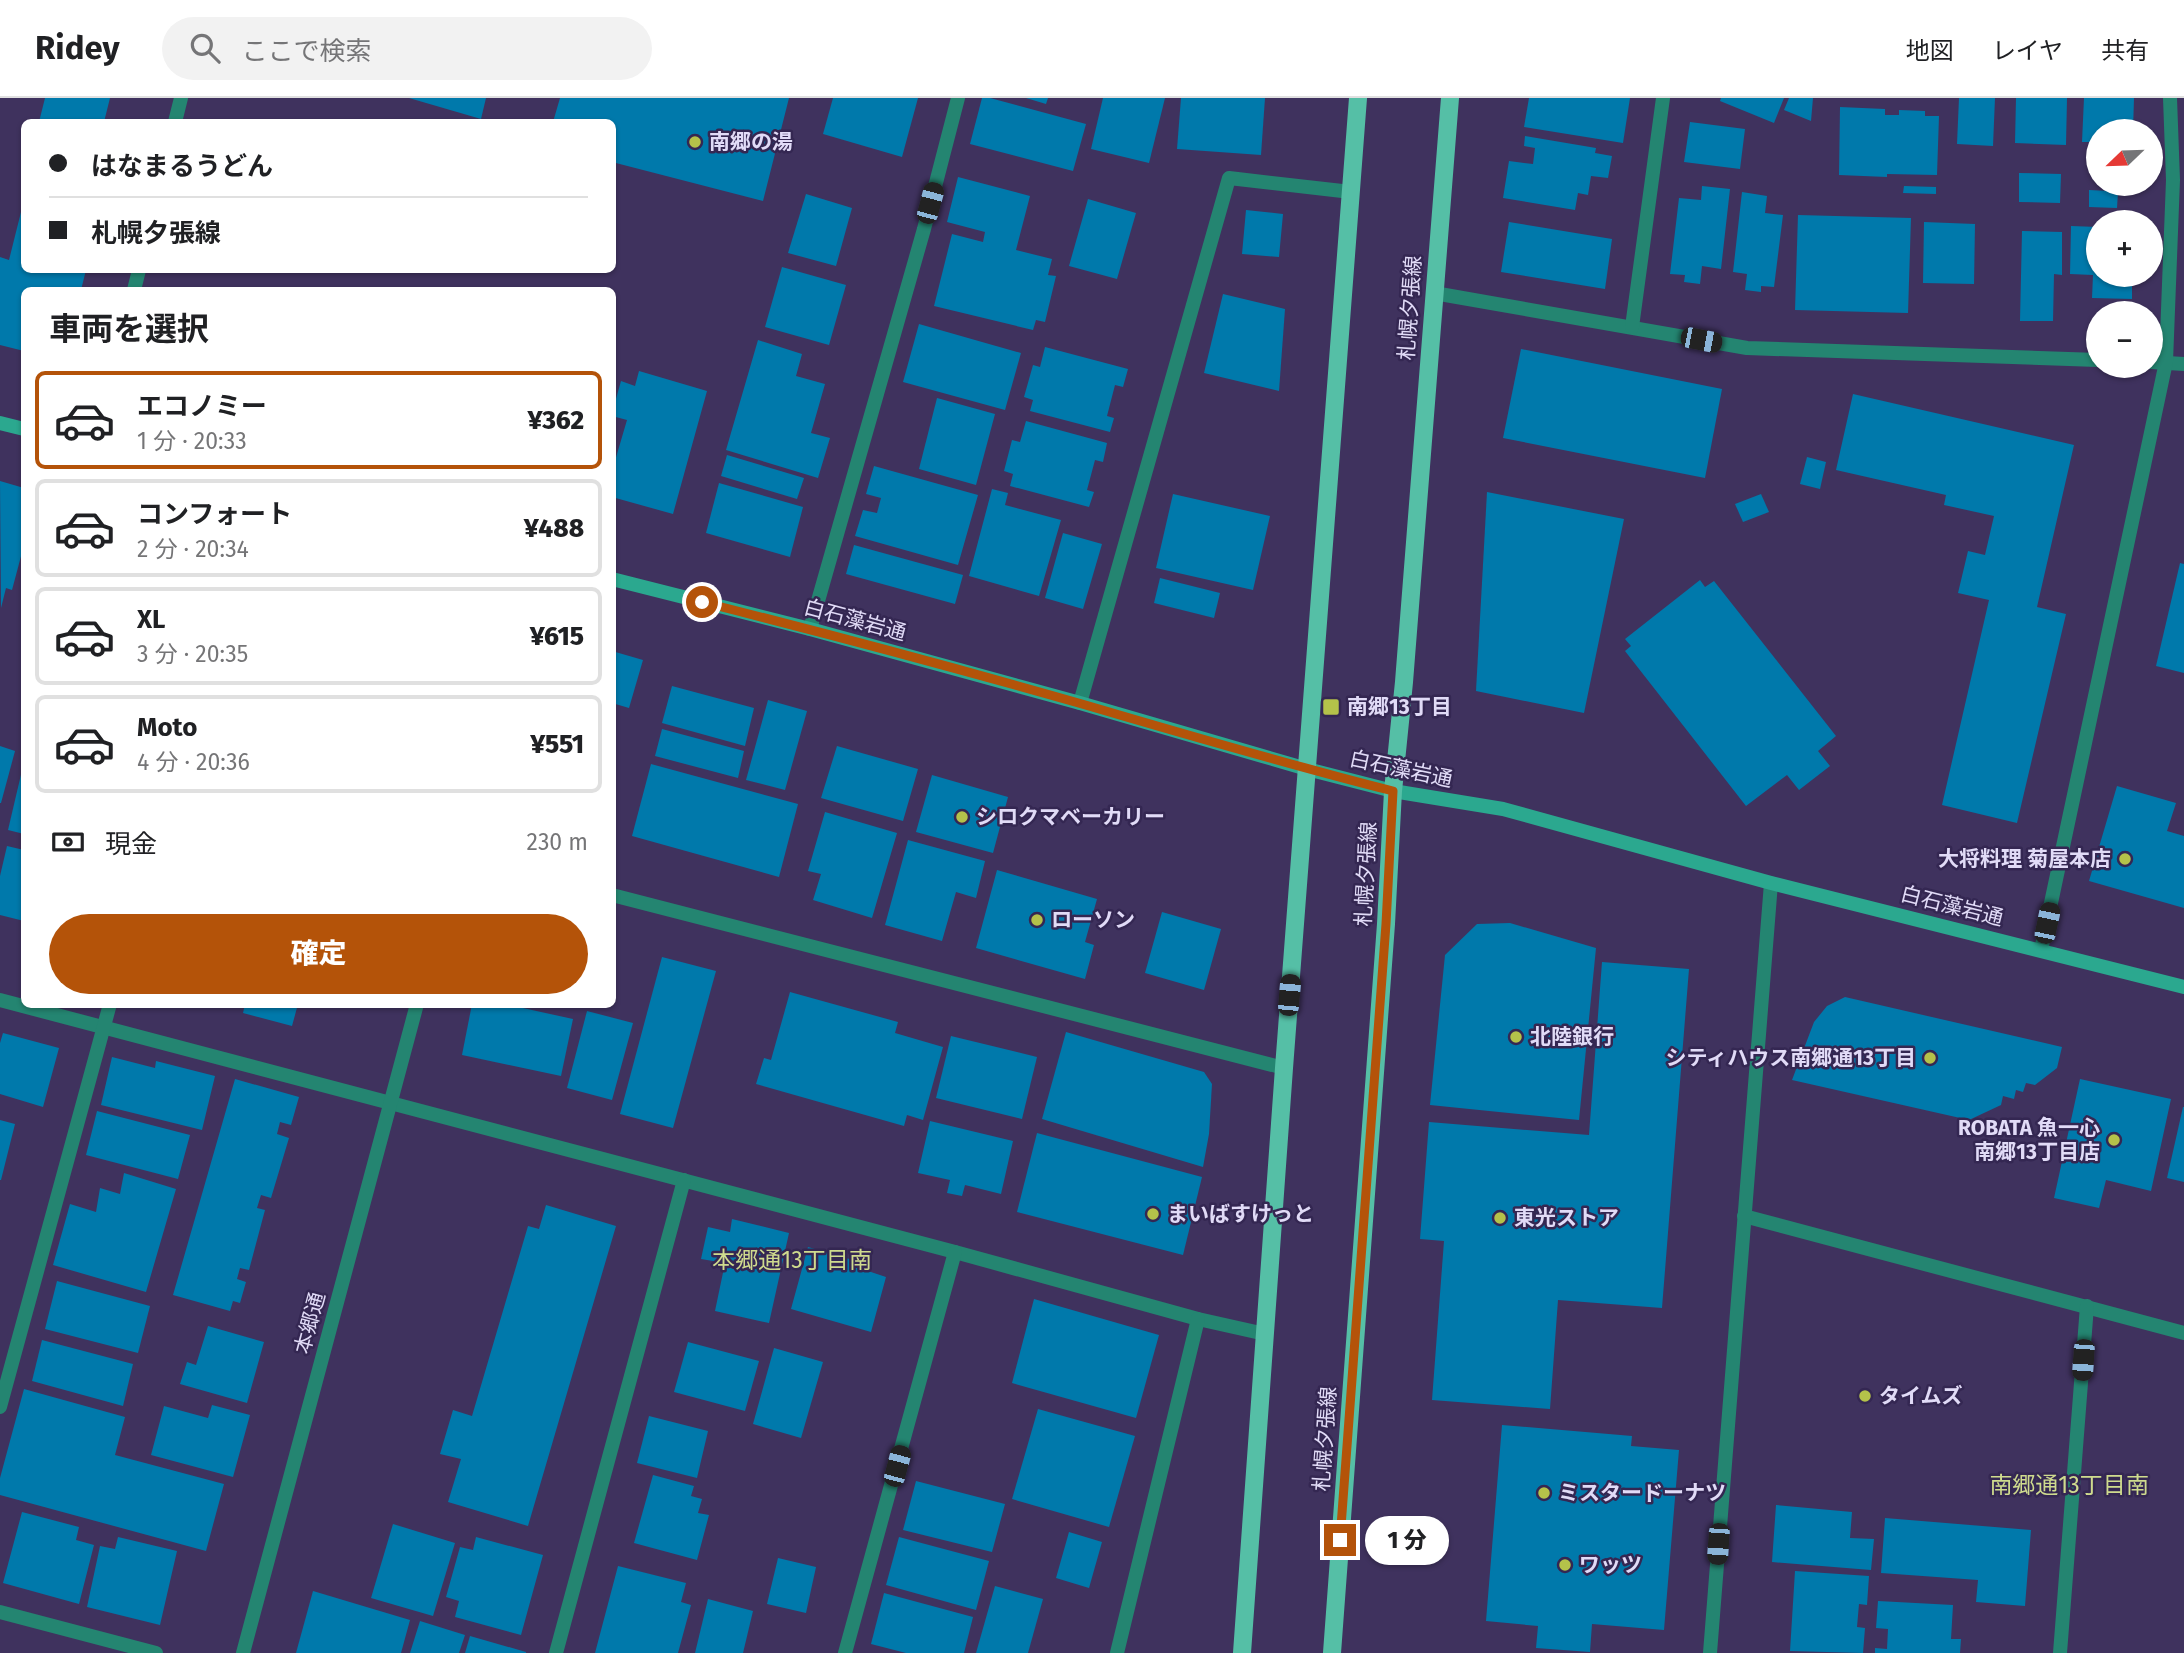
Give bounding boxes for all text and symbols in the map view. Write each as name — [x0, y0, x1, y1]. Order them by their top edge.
search box — [162, 17, 652, 80]
text: Ridey — [35, 28, 120, 68]
icon: search — [186, 29, 224, 67]
text: ここで検索 — [242, 36, 372, 67]
text: 地図 — [1906, 37, 1954, 65]
text: レイヤ — [1992, 37, 2063, 65]
text: 共有 — [2101, 37, 2149, 65]
north arrow — [2086, 119, 2163, 196]
map controls — [2086, 119, 2163, 378]
place label: 南郷の湯 — [709, 129, 793, 155]
marker: 南郷の湯 — [687, 134, 703, 150]
text: はなまるうどん — [91, 151, 273, 182]
car — [915, 180, 946, 226]
button: + — [2086, 210, 2163, 287]
text: 札幌夕張線 — [91, 218, 221, 249]
street label: 札幌夕張線 — [1393, 255, 1427, 361]
button: − — [2086, 301, 2163, 378]
text: 車両を選択 — [49, 310, 209, 348]
car — [1679, 326, 1724, 354]
icon: car — [53, 389, 116, 452]
text: エコノミー — [137, 391, 267, 422]
text: ¥362 — [528, 405, 584, 436]
text: 1 分 · 20:33 — [137, 427, 247, 455]
icon: car — [53, 497, 116, 560]
text: コンフォート — [137, 499, 292, 530]
text: ¥488 — [524, 513, 584, 544]
text: 2 分 · 20:34 — [137, 535, 249, 563]
route start — [686, 586, 718, 618]
street label: 白石藻岩通 — [801, 594, 909, 646]
text: XL — [137, 604, 165, 635]
icon: car — [53, 605, 116, 668]
text: ¥615 — [530, 621, 584, 652]
text: 3 分 · 20:35 — [137, 640, 248, 668]
place label: 南郷13丁目 — [1347, 694, 1452, 720]
marker: 南郷13丁目 — [1321, 697, 1341, 717]
text: Moto — [137, 712, 197, 743]
icon: car — [53, 713, 116, 776]
text: ¥551 — [530, 729, 584, 760]
street label: 白石藻岩通 — [1347, 745, 1455, 793]
text: 4 分 · 20:36 — [137, 748, 250, 776]
place label: シロクマベーカリー — [976, 804, 1165, 830]
marker: シロクマベーカリー — [954, 809, 970, 825]
street label: 札幌夕張線 — [1350, 821, 1382, 927]
icon: cash — [49, 823, 87, 861]
text: 230 m — [527, 828, 588, 856]
text: 現金 — [105, 829, 157, 860]
place label: 大将料理 菊屋本店 — [1938, 846, 2111, 872]
marker: 大将料理 菊屋本店 — [2117, 851, 2133, 867]
street label: 白石藻岩通 — [1898, 881, 2006, 931]
car — [2033, 900, 2062, 946]
place label: ローソン — [1051, 907, 1135, 933]
marker: ローソン — [1029, 912, 1045, 928]
button: 確定 — [49, 914, 588, 994]
car — [1277, 973, 1302, 1017]
place label: 北陸銀行 — [1530, 1024, 1614, 1050]
marker: 北陸銀行 — [1508, 1029, 1524, 1045]
place label: シティハウス南郷通13丁目 — [1666, 1045, 1916, 1071]
marker: シティハウス南郷通13丁目 — [1922, 1050, 1938, 1066]
place label: ROBATA 魚一心 南郷13丁目店 — [1958, 1115, 2100, 1165]
marker: ROBATA 魚一心 南郷13丁目店 — [2106, 1132, 2122, 1148]
place label: まいばすけっと — [1167, 1201, 1314, 1227]
place label: 東光ストア — [1514, 1205, 1619, 1231]
marker: まいばすけっと — [1145, 1206, 1161, 1222]
marker: 東光ストア — [1492, 1210, 1508, 1226]
district label: 本郷通13丁目南 — [712, 1246, 872, 1274]
street label: 本郷通 — [289, 1289, 331, 1357]
car — [2072, 1338, 2095, 1382]
place label: タイムズ — [1879, 1383, 1963, 1409]
street label: 札幌夕張線 — [1308, 1386, 1342, 1492]
marker: タイムズ — [1857, 1388, 1873, 1404]
car — [882, 1443, 913, 1489]
district label: 南郷通13丁目南 — [1989, 1471, 2149, 1499]
place label: ミスタードーナツ — [1558, 1480, 1726, 1506]
marker: ミスタードーナツ — [1536, 1485, 1552, 1501]
callout: 1 分 — [1364, 1516, 1448, 1564]
car — [1707, 1522, 1730, 1566]
route end — [1324, 1524, 1356, 1556]
text: 1 分 — [1387, 1526, 1427, 1554]
place label: ワッツ — [1579, 1552, 1642, 1578]
marker: ワッツ — [1557, 1557, 1573, 1573]

